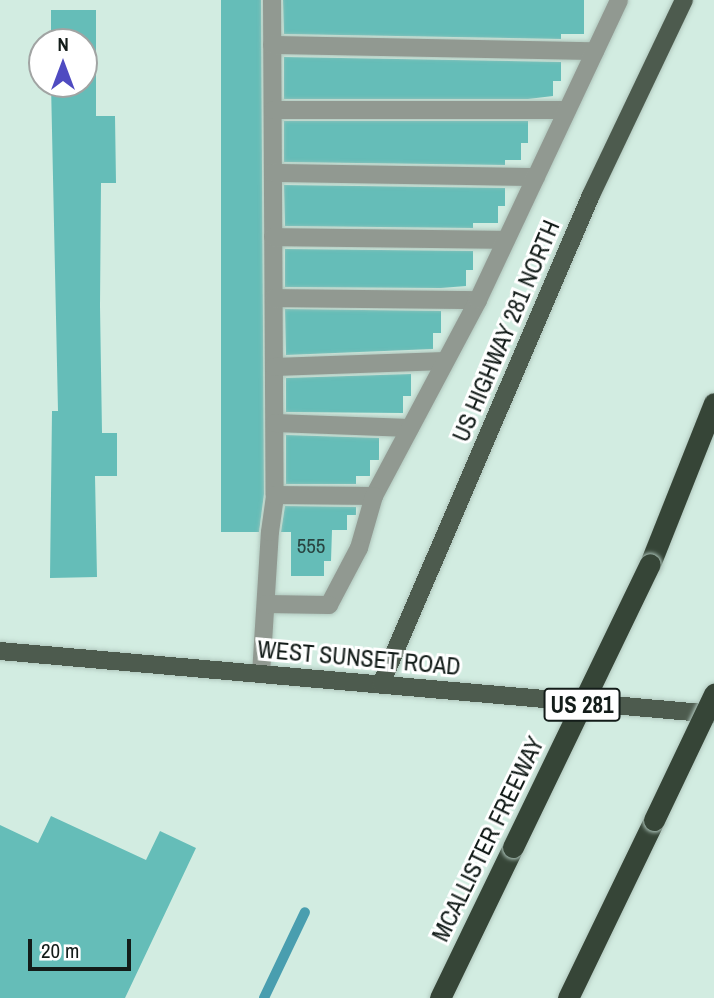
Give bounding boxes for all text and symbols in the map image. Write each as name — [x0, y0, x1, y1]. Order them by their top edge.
north arrow — [28, 28, 98, 98]
text: N — [57, 31, 69, 57]
street label: US HIGHWAY 281 NORTH — [446, 216, 566, 446]
house number: 555 — [297, 533, 325, 559]
street label: WEST SUNSET ROAD — [256, 635, 462, 681]
road number: US 281 — [544, 685, 620, 724]
street label: MCALLISTER FREEWAY — [426, 732, 550, 946]
scale bar — [32, 925, 135, 969]
text: 20 m — [41, 936, 79, 965]

